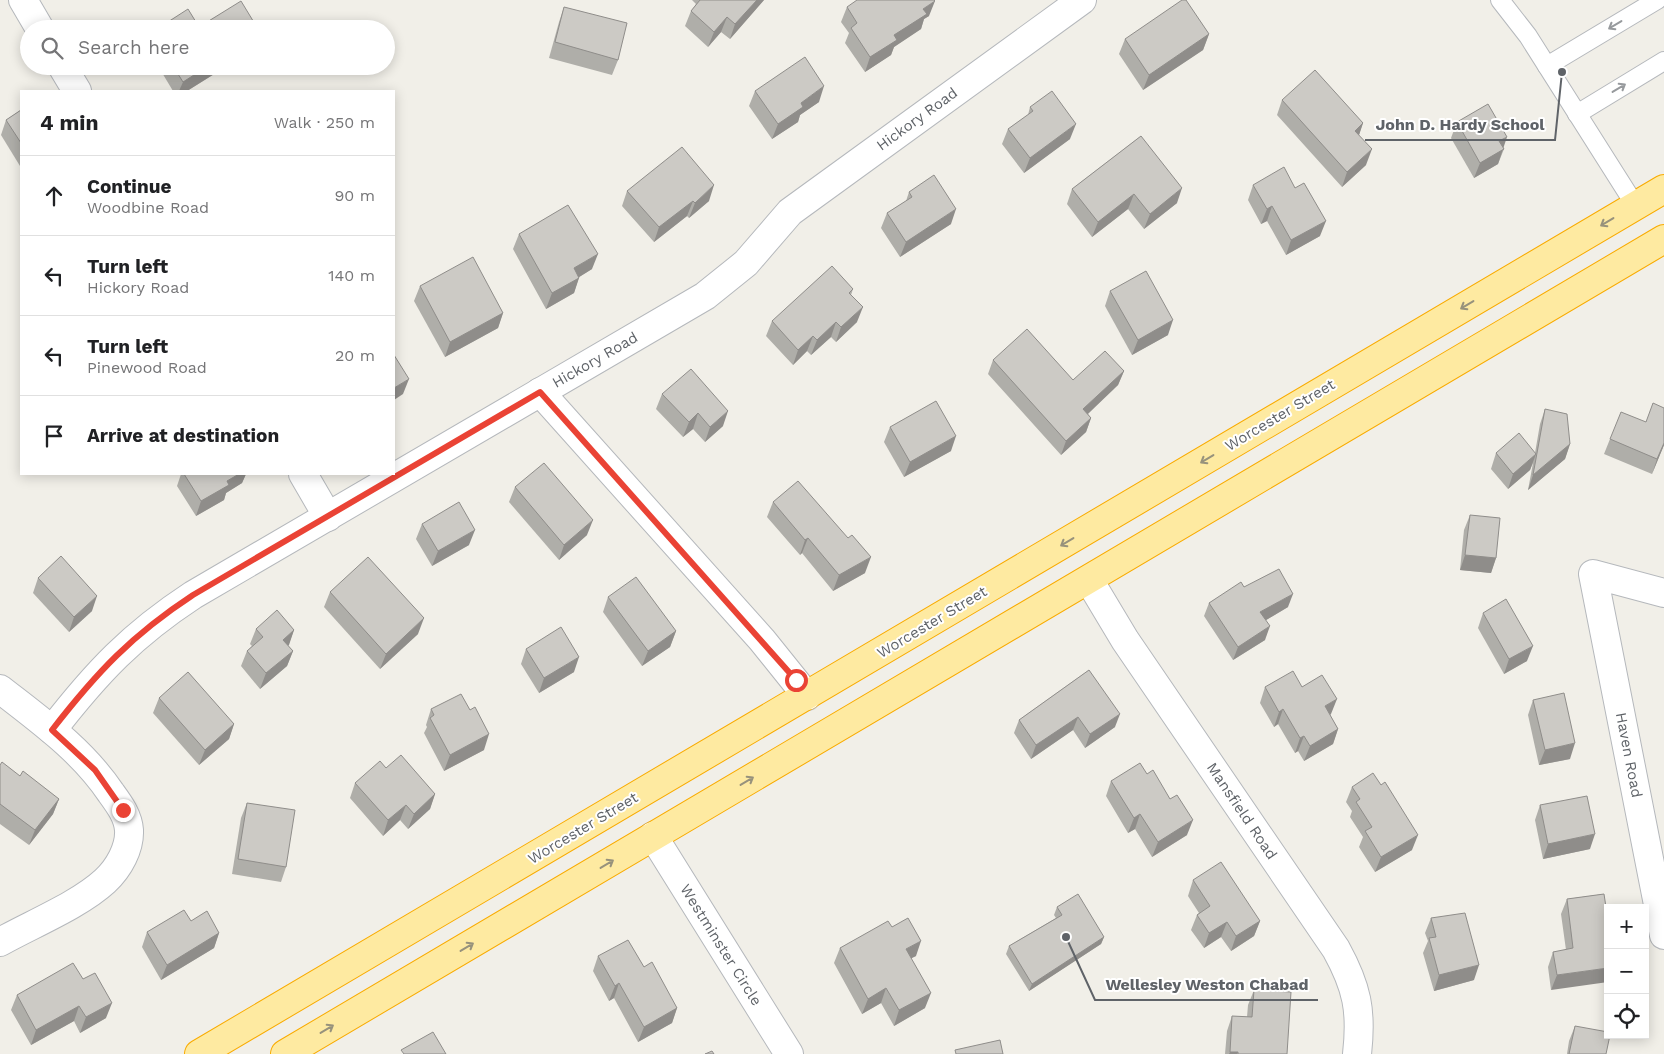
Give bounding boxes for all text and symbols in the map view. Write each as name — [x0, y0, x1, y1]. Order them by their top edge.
search box — [20, 20, 395, 75]
one-way arrow — [1609, 20, 1623, 30]
icon: search — [38, 34, 66, 62]
text: Search here — [78, 36, 189, 59]
one-way arrow — [1612, 83, 1626, 93]
street label: Hickory Road — [873, 84, 961, 154]
callout: John D. Hardy School — [1365, 109, 1555, 140]
text: 4 min — [40, 110, 98, 135]
text: Walk · 250 m — [274, 113, 375, 132]
text: John D. Hardy School — [1376, 115, 1545, 134]
text: Continue — [87, 175, 171, 198]
icon: ahead — [40, 182, 68, 210]
text: 90 m — [334, 186, 375, 205]
text: Woodbine Road — [87, 198, 209, 217]
one-way arrow — [1600, 218, 1614, 228]
text: Turn left — [87, 255, 168, 278]
icon: left — [40, 262, 68, 290]
text: 140 m — [328, 266, 375, 285]
text: Hickory Road — [87, 278, 189, 297]
one-way arrow — [1461, 300, 1475, 310]
street label: Hickory Road — [549, 328, 641, 392]
text: Turn left — [87, 335, 168, 358]
icon: left — [40, 342, 68, 370]
text: 20 m — [335, 346, 375, 365]
text: Pinewood Road — [87, 358, 207, 377]
street label: Worcester Street — [1222, 375, 1339, 455]
icon: arrive — [40, 422, 68, 450]
text: Arrive at destination — [87, 424, 279, 447]
one-way arrow — [1199, 454, 1214, 464]
one-way arrow — [1060, 537, 1074, 547]
street label: Worcester Street — [874, 582, 991, 662]
route start — [785, 669, 808, 692]
street label: Haven Road — [1612, 711, 1646, 799]
street label: Mansfield Road — [1203, 759, 1281, 863]
one-way arrow — [739, 776, 753, 786]
street label: Worcester Street — [525, 788, 642, 868]
route end — [112, 799, 135, 822]
one-way arrow — [599, 858, 613, 868]
street label: Westminster Circle — [676, 881, 766, 1009]
map controls — [1604, 904, 1649, 1039]
button: + — [1604, 904, 1649, 949]
one-way arrow — [459, 941, 473, 951]
button: − — [1604, 949, 1649, 994]
callout: Wellesley Weston Chabad — [1095, 969, 1318, 1000]
text: Wellesley Weston Chabad — [1105, 975, 1309, 994]
button: locate — [1604, 994, 1649, 1039]
one-way arrow — [319, 1024, 334, 1034]

